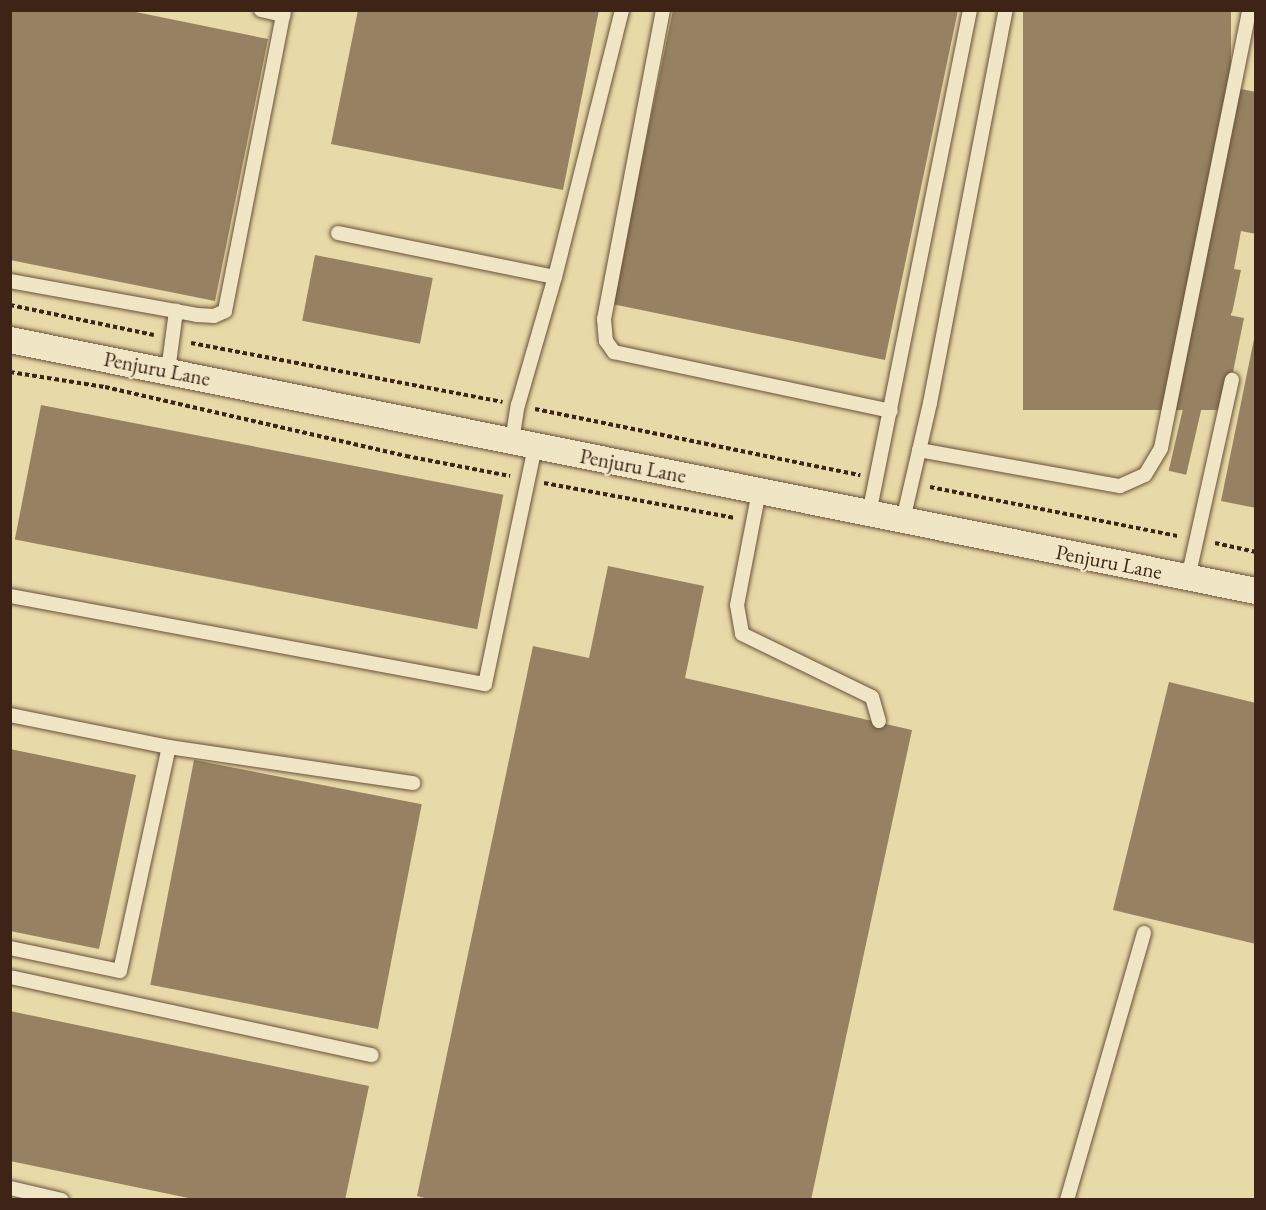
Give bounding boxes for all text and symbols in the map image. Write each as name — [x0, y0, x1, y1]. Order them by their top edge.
street label: Penjuru Lane — [102, 346, 212, 392]
street label: Penjuru Lane — [578, 443, 688, 489]
street label: Penjuru Lane — [1054, 539, 1164, 585]

